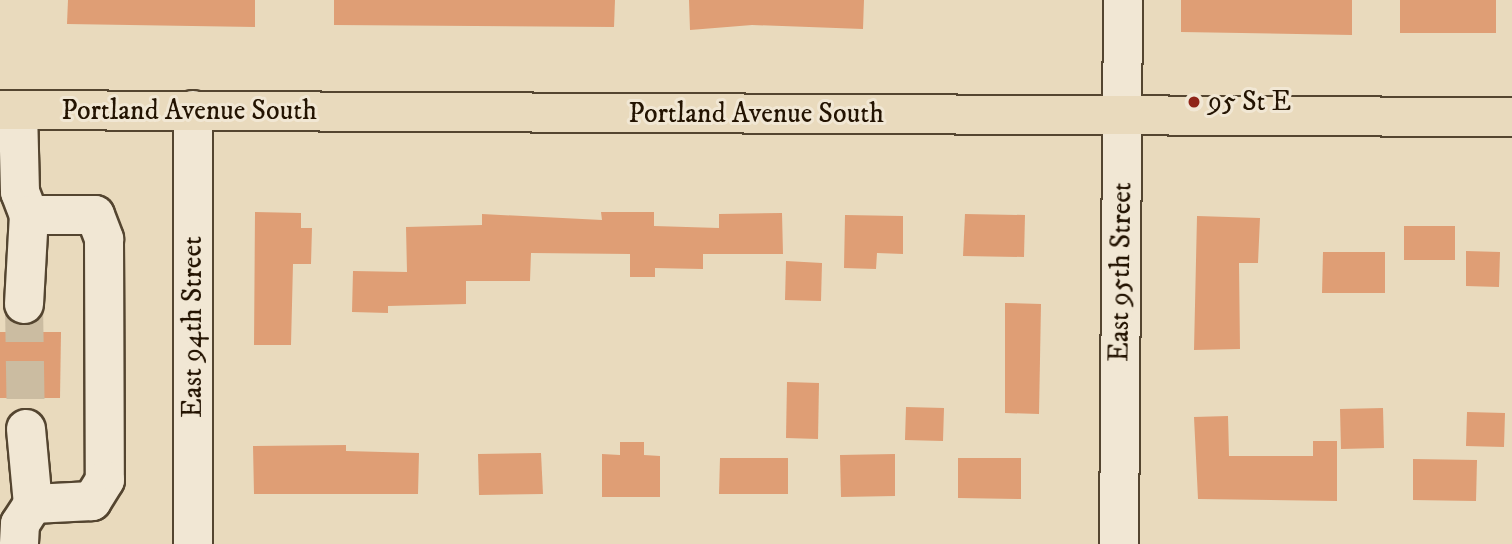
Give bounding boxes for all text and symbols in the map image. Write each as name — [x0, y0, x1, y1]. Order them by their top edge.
place label: 95 St E — [1208, 85, 1291, 119]
street label: Portland Avenue South — [61, 94, 317, 128]
marker: 95 St E — [1186, 94, 1202, 110]
street label: Portland Avenue South — [628, 97, 884, 131]
street label: East 95th Street — [1103, 182, 1139, 362]
street label: East 94th Street — [176, 236, 210, 418]

